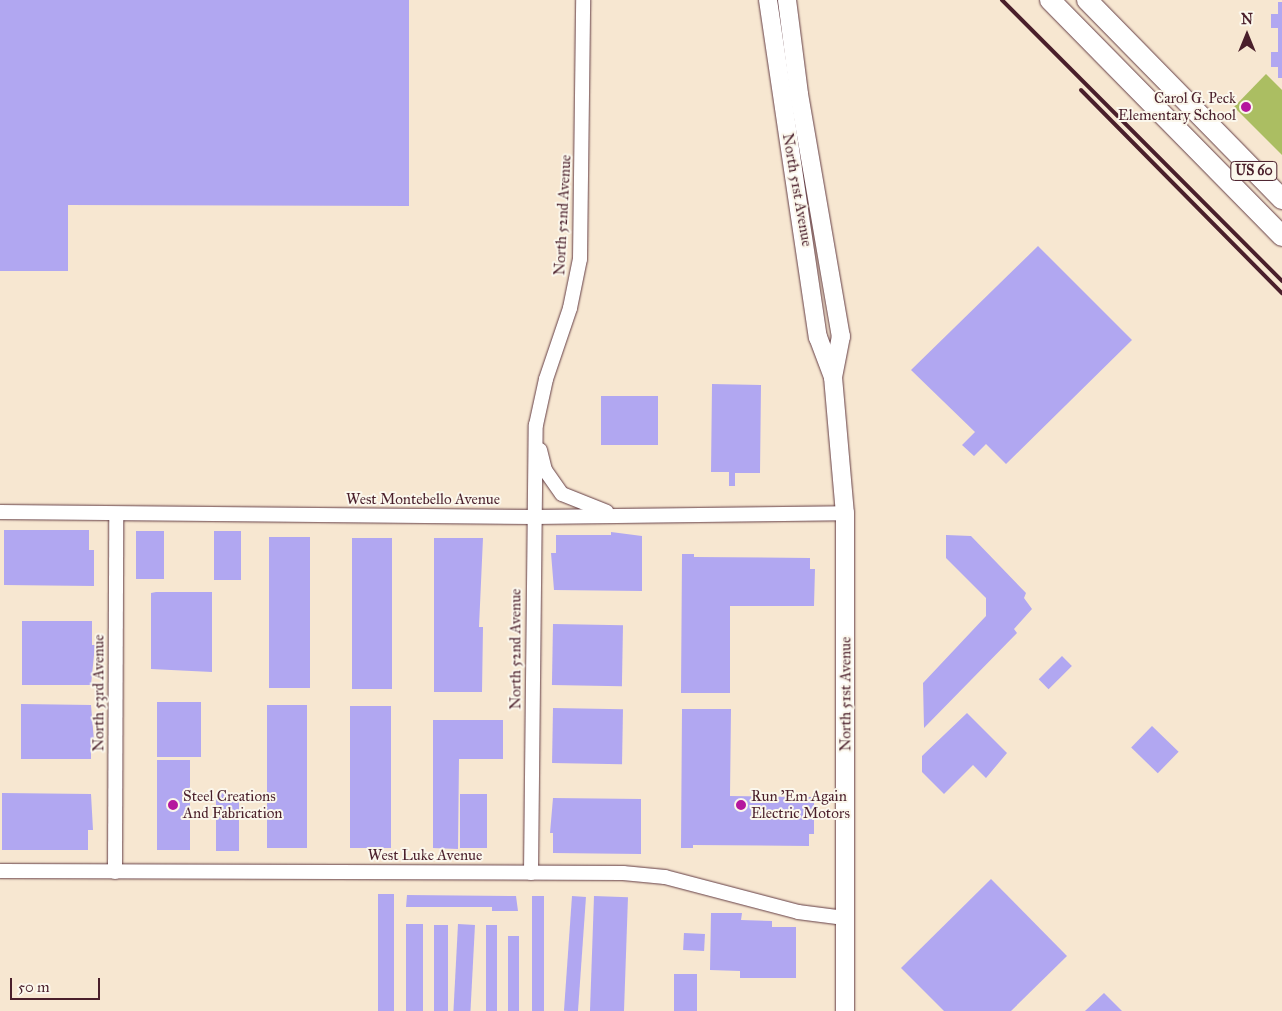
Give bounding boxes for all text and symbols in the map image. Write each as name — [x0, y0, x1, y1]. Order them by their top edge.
north arrow — [1222, 10, 1272, 60]
text: N — [1241, 11, 1253, 28]
place label: Carol G. Peck Elementary School — [1118, 89, 1236, 124]
marker: Carol G. Peck Elementary School — [1240, 101, 1252, 113]
street label: North 51st Avenue — [778, 132, 816, 248]
street label: North 52nd Avenue — [551, 154, 575, 276]
road number: US 60 — [1230, 160, 1278, 182]
street label: West Montebello Avenue — [346, 491, 500, 509]
street label: North 52nd Avenue — [507, 589, 525, 709]
street label: North 53rd Avenue — [90, 635, 108, 751]
street label: North 51st Avenue — [837, 637, 855, 751]
place label: Steel Creations And Fabrication — [183, 787, 282, 822]
place label: Run 'Em Again Electric Motors — [751, 787, 850, 822]
marker: Steel Creations And Fabrication — [167, 799, 179, 811]
marker: Run 'Em Again Electric Motors — [735, 799, 747, 811]
street label: West Luke Avenue — [368, 847, 482, 865]
scale bar — [12, 968, 102, 1000]
text: 50 m — [18, 978, 50, 996]

